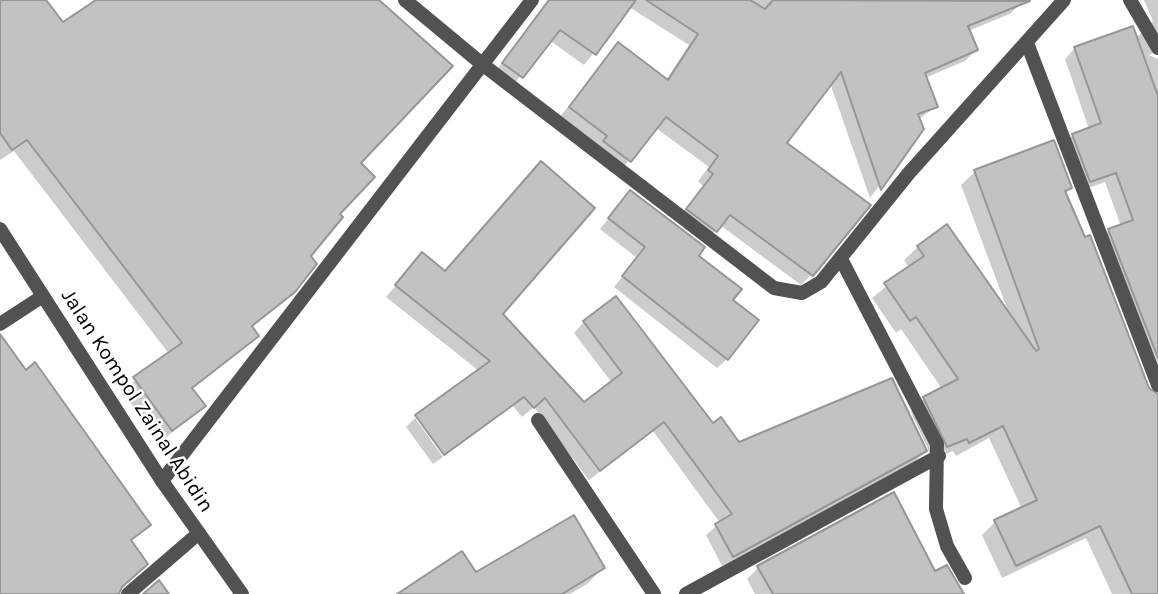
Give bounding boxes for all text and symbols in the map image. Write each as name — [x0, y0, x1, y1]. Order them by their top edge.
street label: Jalan Kompol Zainal Abidin — [55, 285, 219, 517]

